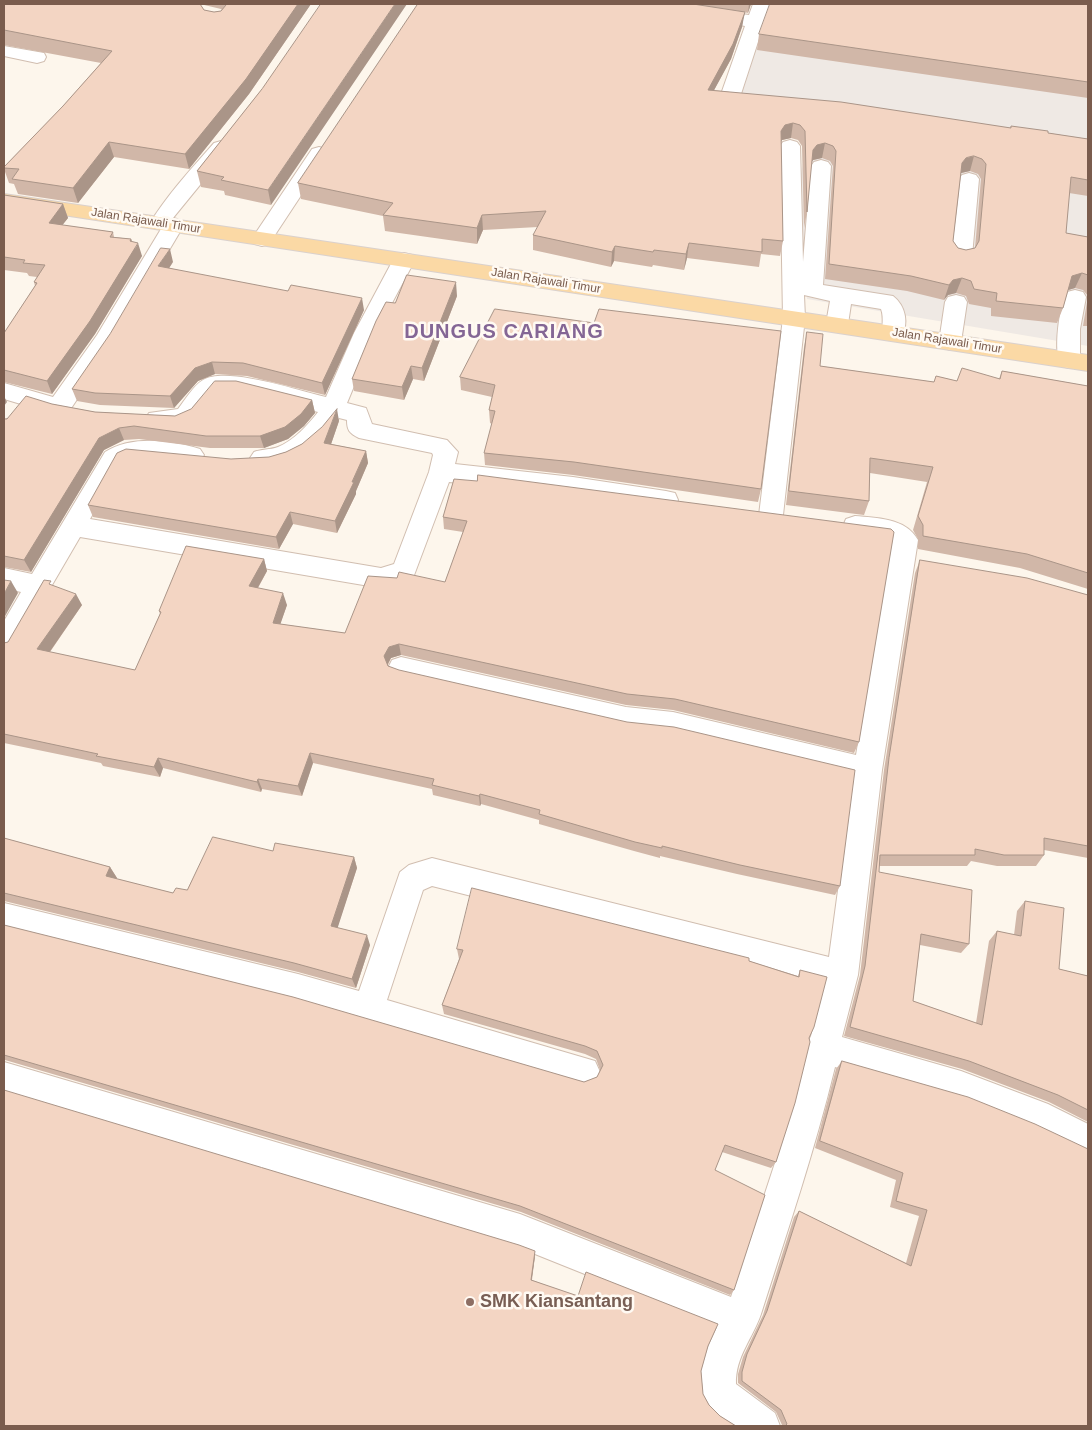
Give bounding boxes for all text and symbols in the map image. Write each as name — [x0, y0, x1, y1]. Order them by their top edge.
street label: Jalan Rajawali Timur — [90, 205, 202, 237]
street label: Jalan Rajawali Timur — [490, 265, 602, 297]
district label: DUNGUS CARIANG — [402, 320, 606, 344]
street label: Jalan Rajawali Timur — [891, 325, 1003, 357]
place label: SMK Kiansantang — [480, 1291, 633, 1313]
marker: SMK Kiansantang — [464, 1296, 476, 1308]

